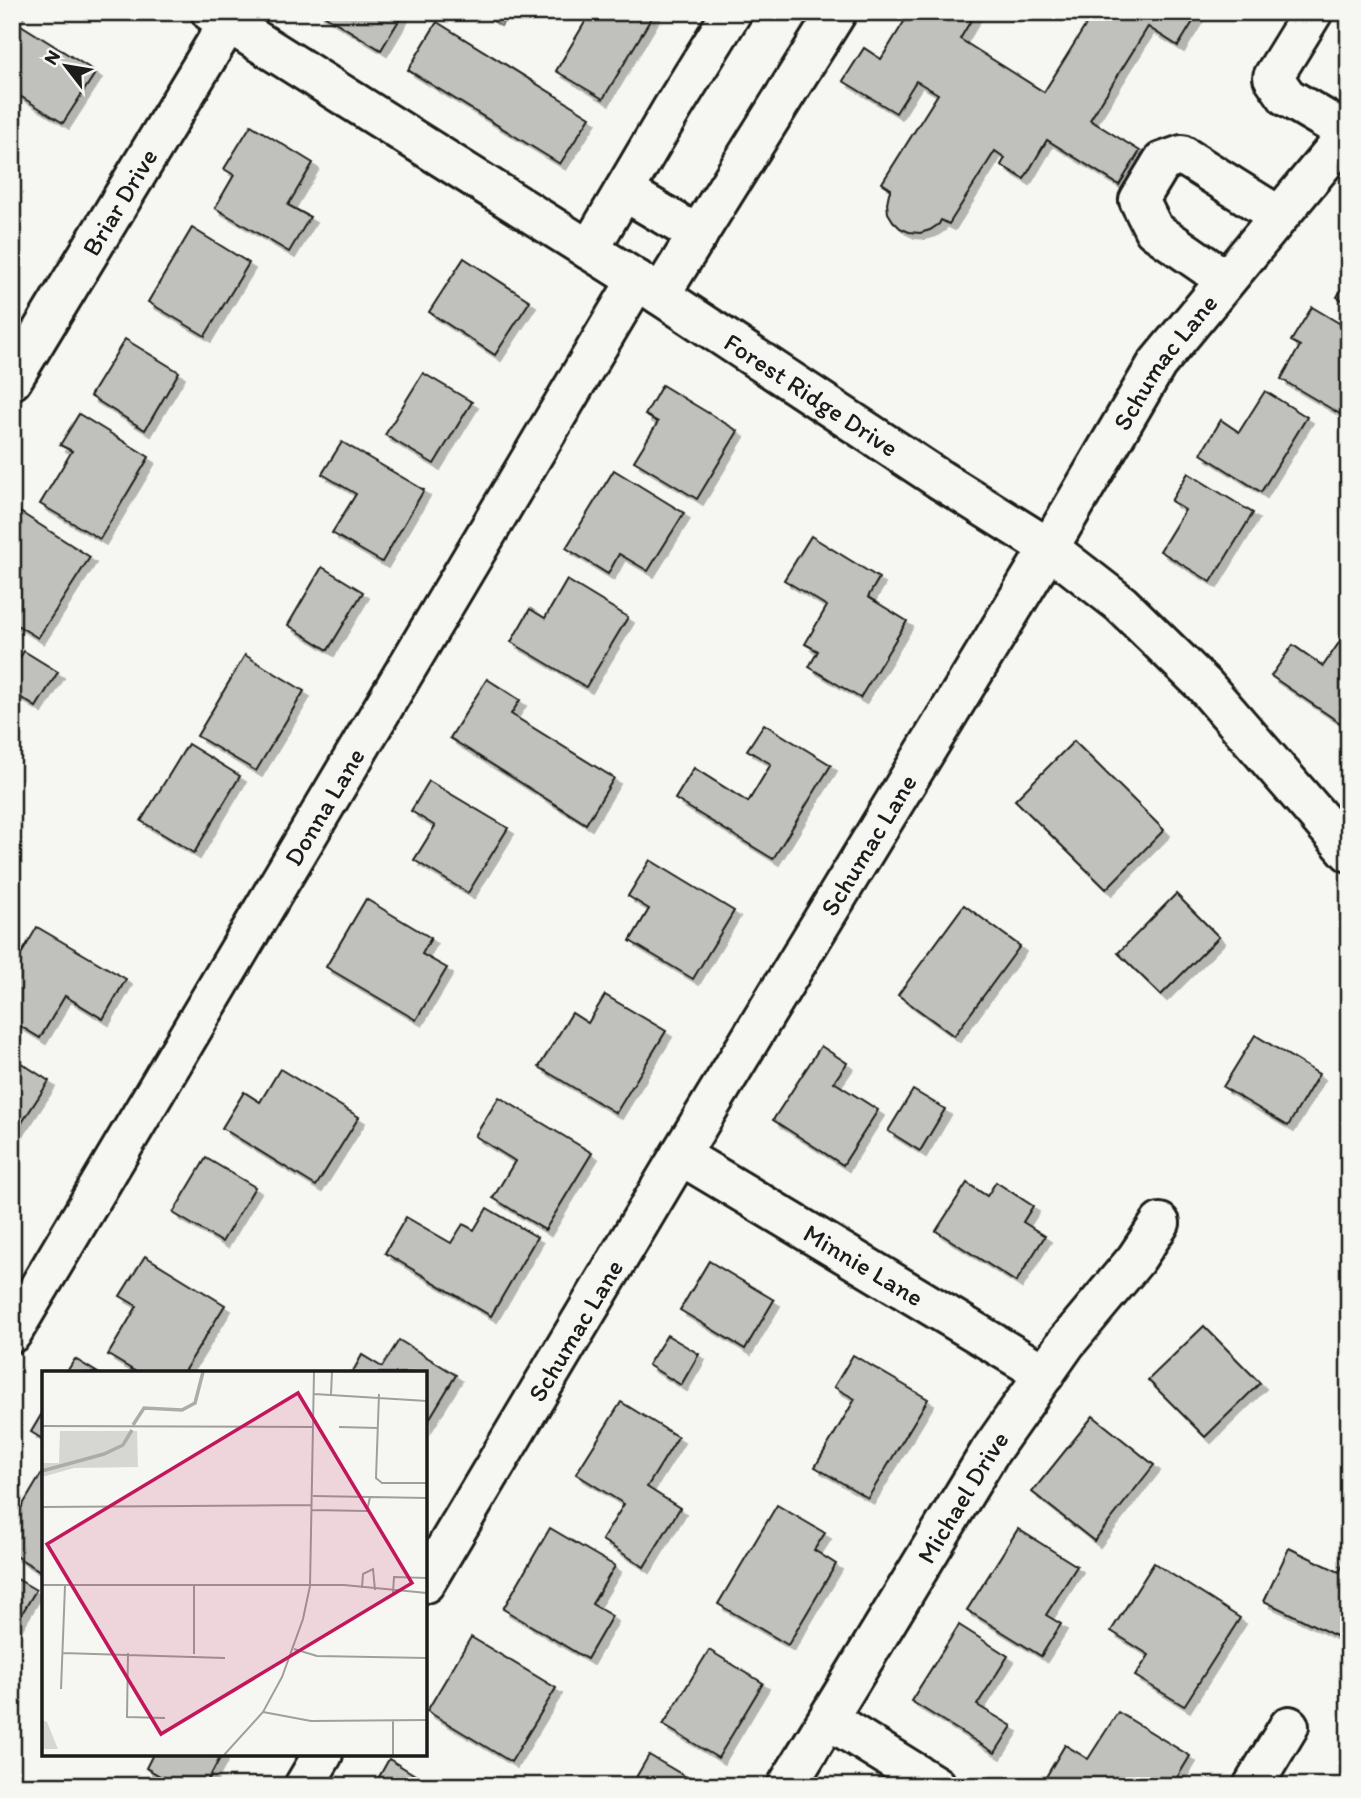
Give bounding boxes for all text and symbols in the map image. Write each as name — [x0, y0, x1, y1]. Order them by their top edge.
north arrow — [32, 32, 102, 102]
text: N — [39, 46, 65, 69]
street label: Briar Drive — [75, 142, 164, 262]
street label: Schumac Lane — [1106, 287, 1224, 436]
street label: Forest Ridge Drive — [718, 326, 904, 464]
street label: Donna Lane — [277, 742, 372, 871]
street label: Schumac Lane — [813, 768, 924, 922]
street label: Minnie Lane — [798, 1217, 929, 1313]
street label: Schumac Lane — [521, 1253, 630, 1407]
inset map — [42, 1371, 427, 1756]
street label: Michael Drive — [910, 1425, 1016, 1569]

